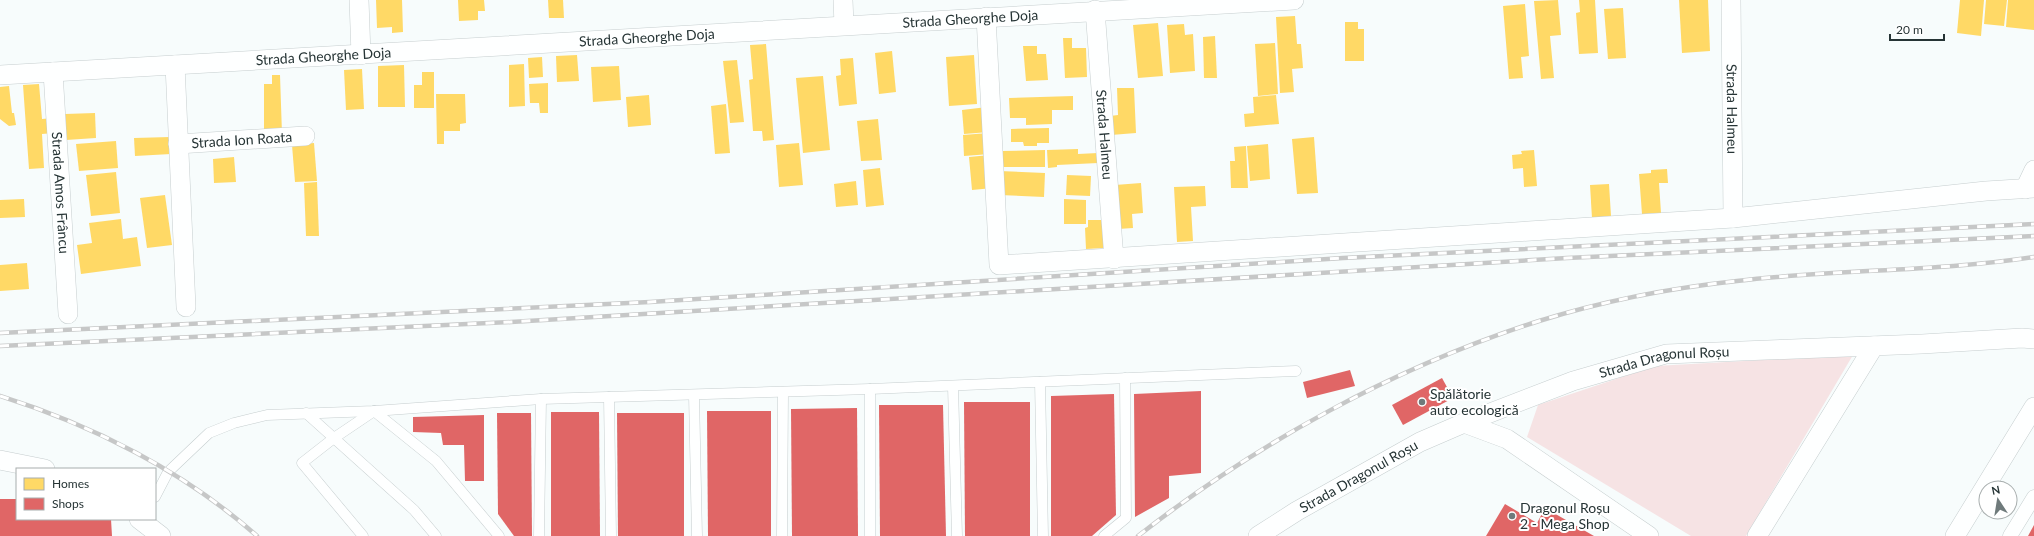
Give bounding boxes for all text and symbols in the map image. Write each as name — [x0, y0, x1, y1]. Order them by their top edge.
street label: Strada Gheorghe Doja — [902, 6, 1039, 31]
scale bar — [1890, 16, 1944, 42]
text: 20 m — [1896, 22, 1923, 37]
street label: Strada Gheorghe Doja — [579, 25, 715, 49]
street label: Strada Gheorghe Doja — [255, 43, 392, 68]
street label: Strada Halmeu — [1724, 64, 1741, 154]
street label: Strada Halmeu — [1093, 89, 1117, 180]
street label: Strada Ion Roata — [191, 128, 293, 151]
street label: Strada Amos Frâncu — [49, 131, 73, 254]
street label: Strada Dragonul Roșu — [1597, 343, 1730, 381]
place label: Spălătorie auto ecologică — [1430, 385, 1519, 418]
marker: Spălătorie auto ecologică — [1417, 397, 1427, 407]
street label: Strada Dragonul Roșu — [1296, 436, 1421, 516]
legend — [16, 468, 156, 520]
text: Homes — [52, 476, 89, 491]
north arrow — [1978, 480, 2018, 520]
text: N — [1990, 482, 2001, 497]
text: Shops — [52, 496, 84, 511]
place label: Dragonul Roșu 2 - Mega Shop — [1520, 499, 1610, 532]
marker: Dragonul Roșu 2 - Mega Shop — [1507, 511, 1517, 521]

